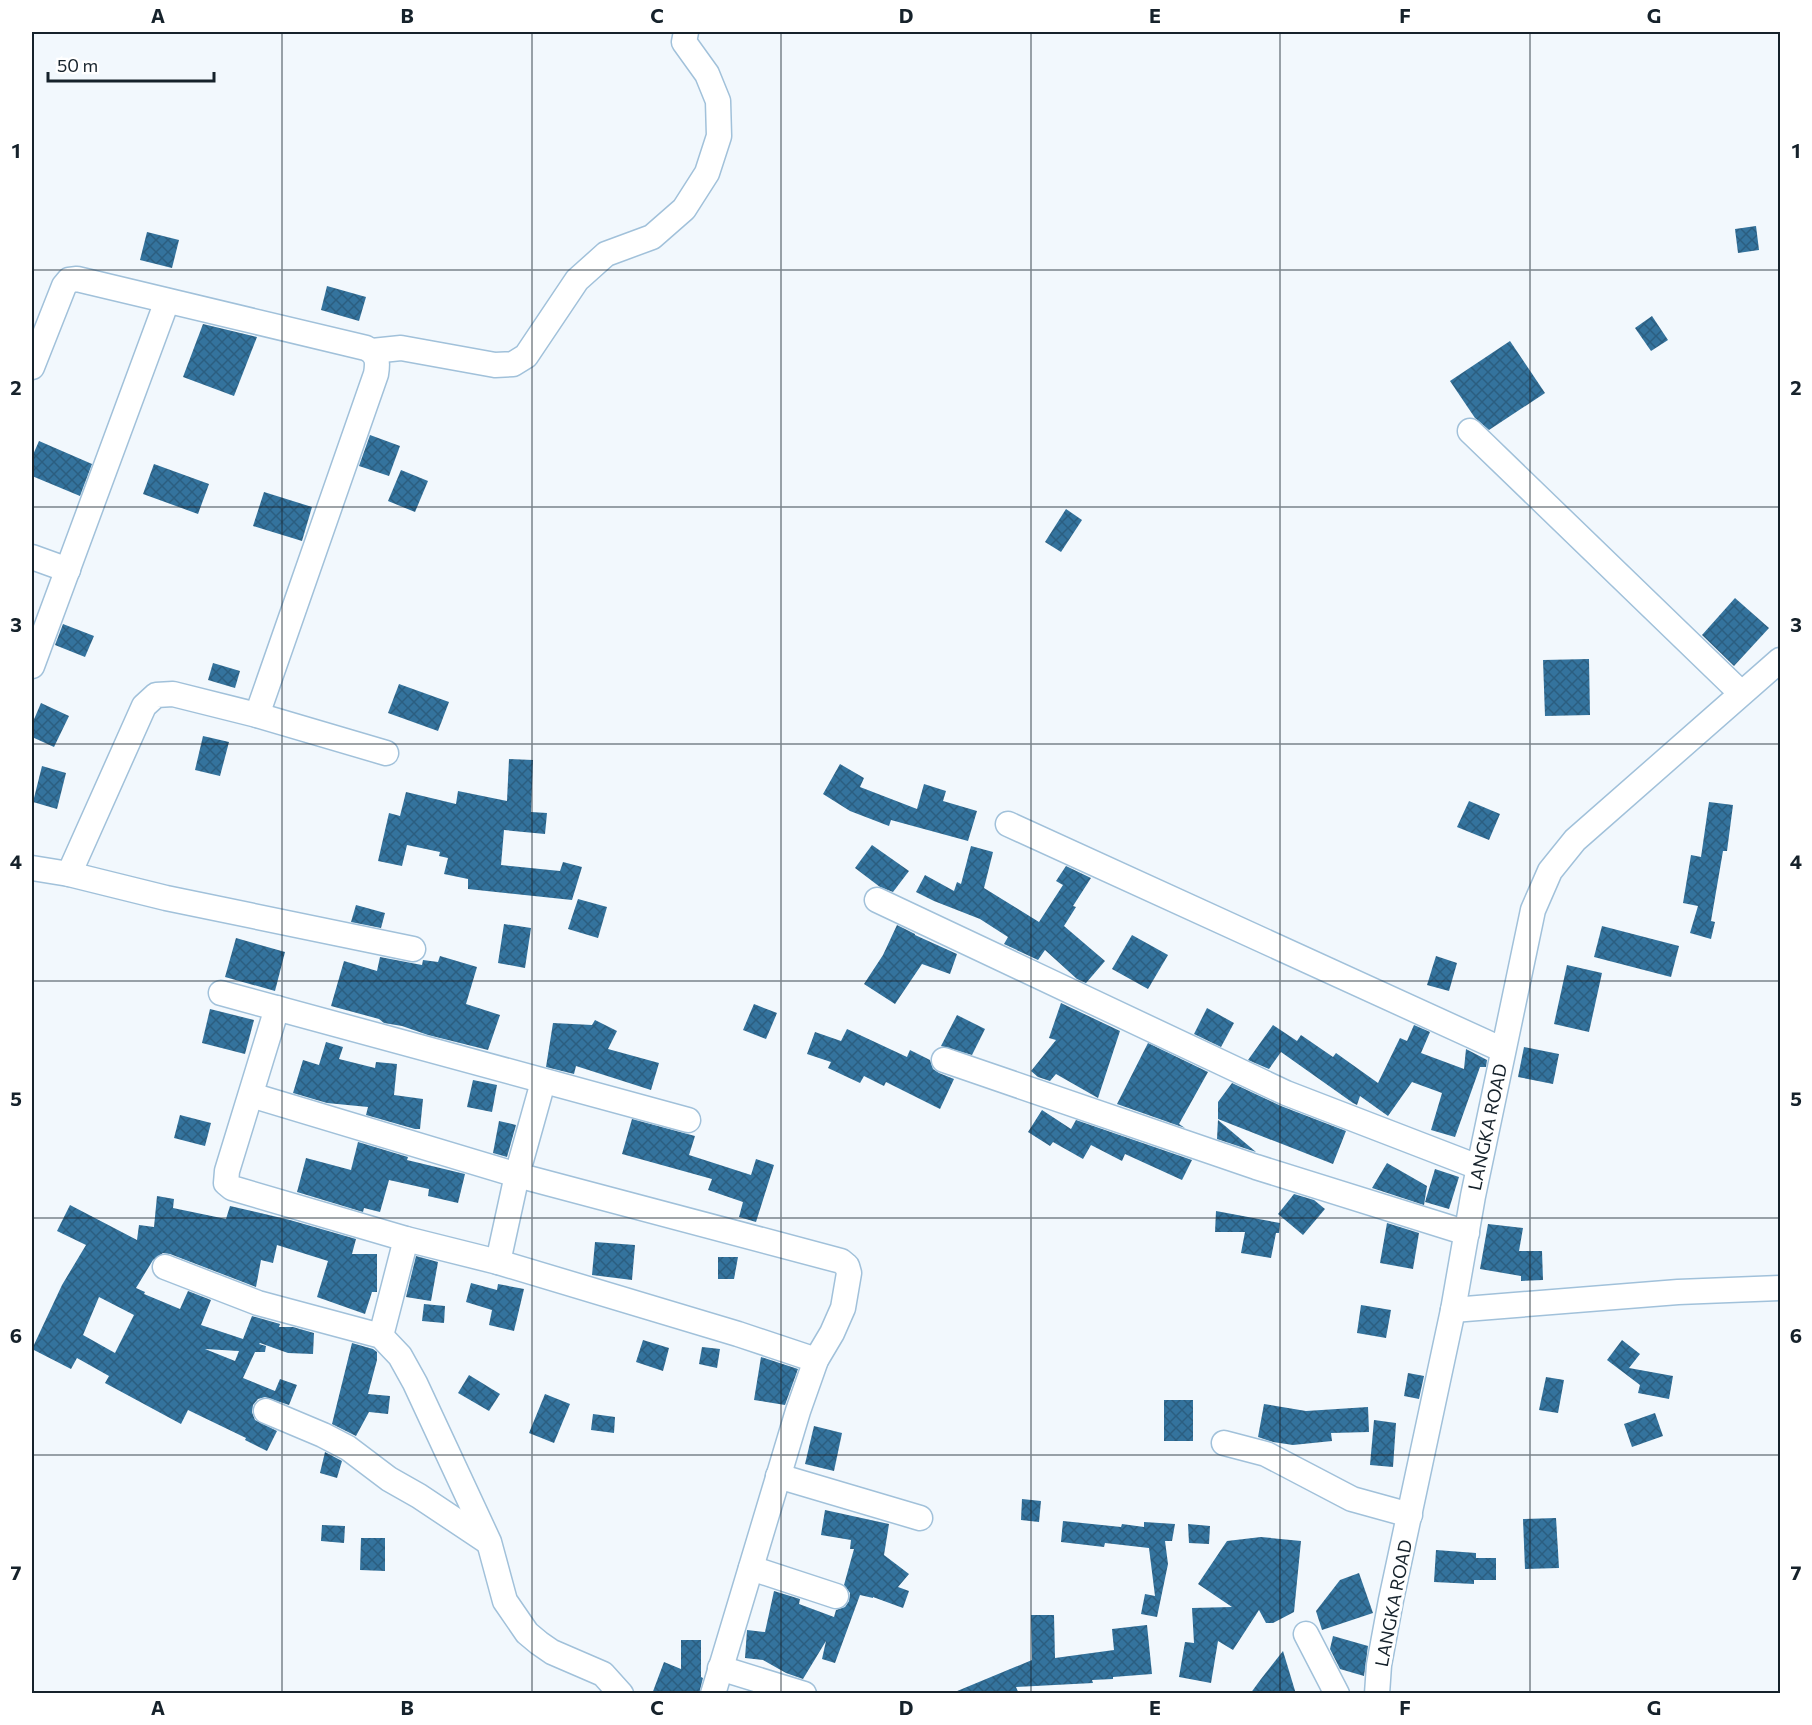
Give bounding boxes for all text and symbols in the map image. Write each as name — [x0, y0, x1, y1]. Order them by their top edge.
text: A — [151, 3, 165, 27]
text: B — [400, 3, 414, 27]
text: C — [650, 3, 664, 27]
text: D — [899, 3, 913, 27]
text: E — [1149, 3, 1161, 27]
text: F — [1399, 3, 1411, 27]
text: G — [1647, 3, 1661, 27]
scale bar — [48, 45, 214, 83]
text: 50 m — [57, 54, 98, 76]
text: 1 — [11, 138, 21, 162]
text: 1 — [1791, 138, 1801, 162]
text: 2 — [10, 375, 22, 399]
text: 2 — [1790, 375, 1802, 399]
text: 3 — [10, 612, 22, 636]
text: 3 — [1790, 612, 1802, 636]
text: 4 — [10, 849, 22, 873]
text: 4 — [1790, 849, 1802, 873]
street label: LANGKA ROAD — [1463, 1062, 1511, 1192]
text: 5 — [10, 1086, 22, 1110]
text: 5 — [1790, 1086, 1802, 1110]
text: 6 — [10, 1323, 22, 1347]
text: 6 — [1790, 1323, 1802, 1347]
street label: LANGKA ROAD — [1370, 1538, 1416, 1668]
text: 7 — [11, 1560, 22, 1584]
text: 7 — [1791, 1560, 1802, 1584]
text: A — [151, 1695, 165, 1719]
text: B — [400, 1695, 414, 1719]
text: C — [650, 1695, 664, 1719]
text: D — [899, 1695, 913, 1719]
text: E — [1149, 1695, 1161, 1719]
text: F — [1399, 1695, 1411, 1719]
text: G — [1647, 1695, 1661, 1719]

